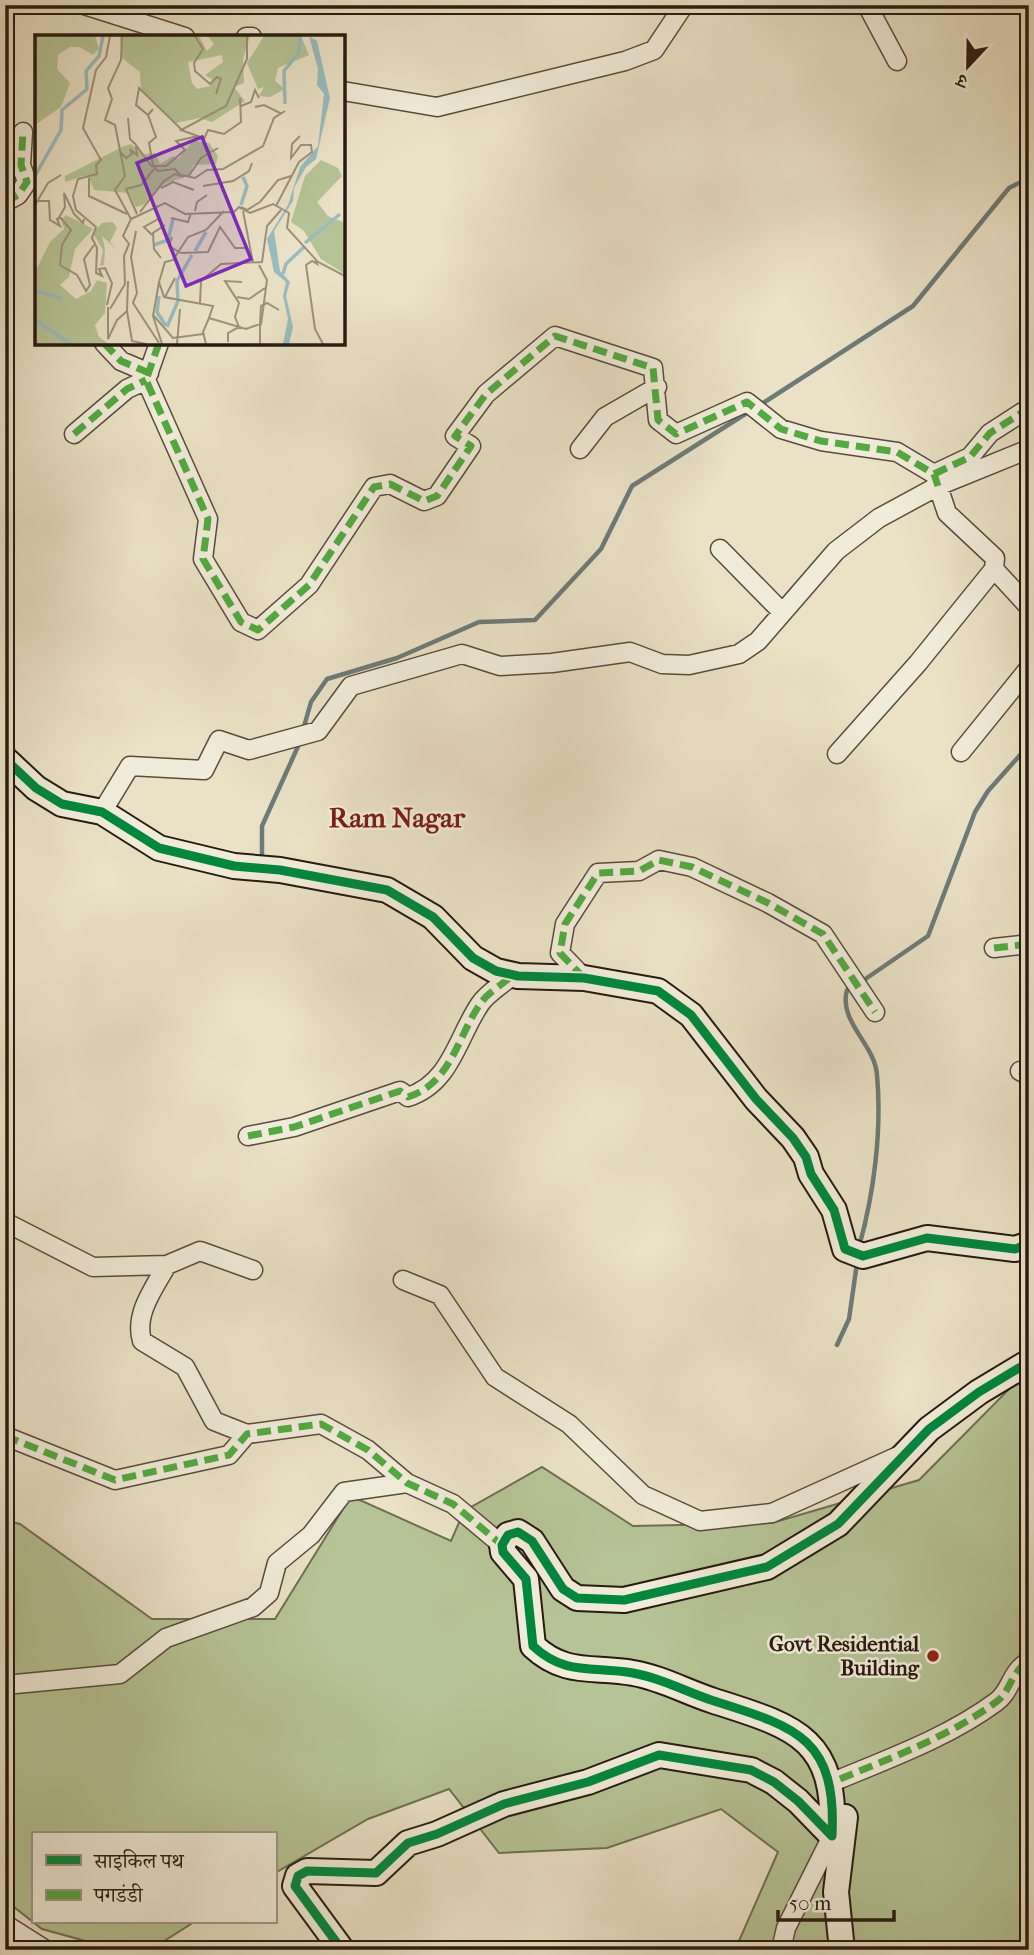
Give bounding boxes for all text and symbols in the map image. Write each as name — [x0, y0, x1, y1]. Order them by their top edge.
north arrow — [932, 32, 1002, 102]
inset map — [35, 35, 345, 345]
text: उ — [952, 68, 972, 94]
district label: Ram Nagar — [329, 801, 466, 834]
place label: Govt Residential Building — [769, 1632, 920, 1680]
marker: Govt Residential Building — [925, 1648, 941, 1664]
legend — [32, 1832, 276, 1924]
text: साइकिल पथ — [93, 1849, 186, 1873]
scale bar — [778, 1878, 894, 1922]
text: पगडंडी — [93, 1883, 144, 1907]
text: 50 m — [789, 1891, 832, 1915]

